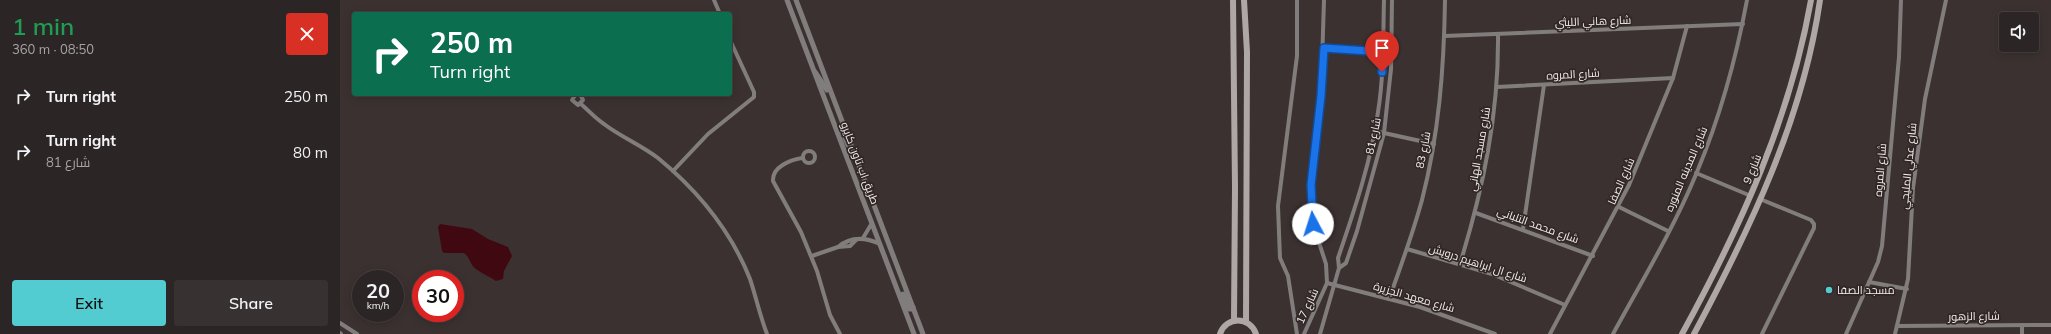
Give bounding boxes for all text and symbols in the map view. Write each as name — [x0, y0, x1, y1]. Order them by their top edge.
text: 1 min — [12, 11, 74, 41]
map controls — [1999, 12, 2039, 52]
button: sound — [1999, 12, 2039, 52]
button: close — [286, 13, 328, 55]
street label: شارع هاني الليثي — [1555, 13, 1632, 31]
text: 250 m — [430, 25, 513, 60]
icon: right — [364, 28, 416, 80]
pin — [1365, 31, 1399, 72]
icon: arrive — [1371, 37, 1393, 59]
text: 360 m · 08:50 — [12, 41, 94, 57]
text: Turn right — [430, 60, 510, 83]
street label: شارع المروه — [1546, 66, 1600, 83]
icon: right — [12, 85, 34, 107]
text: Turn right — [46, 87, 116, 106]
text: 250 m — [284, 87, 328, 106]
street label: شارع مسجد الهاني — [1465, 106, 1495, 193]
street label: شارع 81 — [1362, 116, 1385, 156]
street label: طريق اب تاون كايرو — [838, 120, 882, 206]
street label: شارع عدلي المليجي — [1896, 122, 1922, 210]
street label: شارع المدينه المنوره — [1662, 124, 1711, 214]
street label: شارع 83 — [1413, 130, 1434, 170]
text: Turn right — [46, 131, 116, 150]
icon: right — [12, 141, 34, 163]
text: 80 m — [293, 143, 328, 162]
street label: شارع المروه — [1871, 143, 1890, 197]
street label: شارع 9 — [1740, 152, 1765, 186]
text: شارع 81 — [46, 154, 90, 170]
street label: شارع الصفا — [1604, 155, 1638, 207]
position arrow — [1292, 203, 1334, 245]
street label: شارع محمد التلباني — [1495, 204, 1581, 248]
street label: شارع ال ابراهيم درويش — [1427, 241, 1529, 286]
speed limit sign: 30 — [412, 270, 464, 322]
text: 20 — [366, 278, 390, 303]
street label: شارع معهد الجزيرة — [1372, 279, 1456, 316]
button: Exit — [12, 280, 166, 326]
button: Share — [174, 280, 328, 326]
place label: مسجد الصفا — [1837, 283, 1895, 297]
marker: مسجد الصفا — [1824, 285, 1834, 295]
street label: شارع 17 — [1293, 286, 1322, 326]
text: km/h — [367, 299, 389, 312]
street label: شارع الزهور — [1947, 309, 2000, 324]

